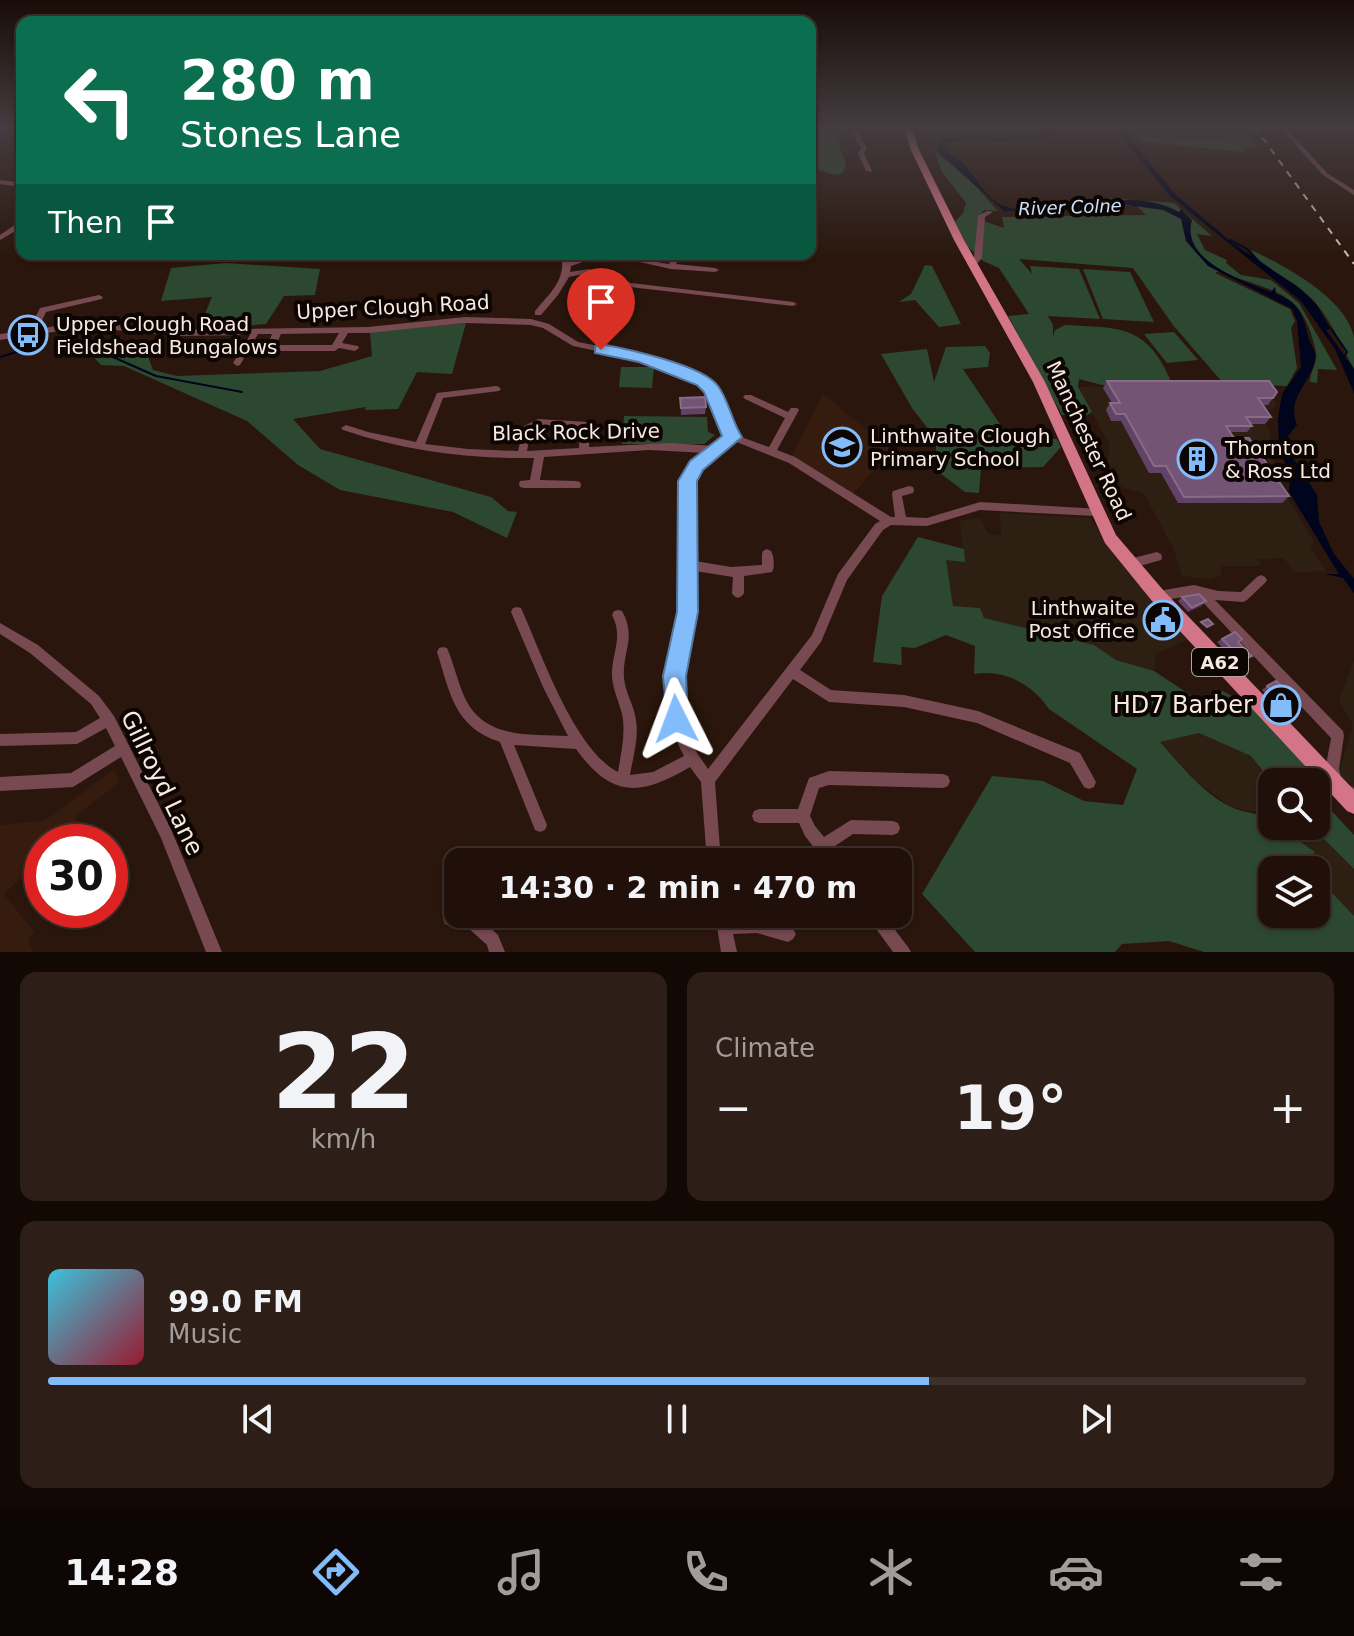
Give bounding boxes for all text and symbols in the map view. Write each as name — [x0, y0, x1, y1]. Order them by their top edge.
text: 280 m — [180, 47, 375, 112]
icon: left — [48, 48, 152, 152]
text: Stones Lane — [180, 114, 401, 155]
water label: River Colne — [1018, 195, 1122, 219]
icon: arrive — [139, 200, 183, 244]
text: Then — [48, 205, 123, 240]
pin — [567, 268, 635, 350]
icon: arrive — [579, 280, 623, 324]
street label: Upper Clough Road — [296, 290, 490, 324]
place label: Upper Clough Road Fieldshead Bungalows — [56, 312, 277, 359]
bus stop icon: Upper Clough Road Fieldshead Bungalows — [7, 314, 49, 356]
street label: Manchester Road — [1041, 357, 1137, 525]
street label: Black Rock Drive — [492, 419, 660, 445]
place label: Linthwaite Clough Primary School — [870, 424, 1050, 471]
school or university icon: Linthwaite Clough Primary School — [821, 426, 863, 468]
place label: Thornton & Ross Ltd — [1224, 436, 1331, 483]
building icon: Thornton & Ross Ltd — [1176, 438, 1218, 480]
place label: Linthwaite Post Office — [1028, 596, 1135, 643]
public building icon: Linthwaite Post Office — [1142, 599, 1184, 641]
road number: A62 — [1192, 648, 1248, 676]
position arrow — [634, 677, 718, 761]
shop icon: HD7 Barber — [1260, 684, 1302, 726]
place label: HD7 Barber — [1113, 691, 1253, 719]
street label: Gillroyd Lane — [115, 706, 209, 860]
map controls — [1258, 768, 1330, 928]
button: search — [1258, 768, 1330, 840]
speed limit sign: 30 — [24, 824, 128, 928]
button: layers — [1258, 856, 1330, 928]
text: 14:30 · 2 min · 470 m — [499, 870, 857, 905]
text: 22 — [271, 1011, 416, 1133]
text: Climate — [715, 1033, 815, 1063]
text: 19° — [954, 1073, 1067, 1143]
text: − — [715, 1082, 752, 1133]
text: + — [1269, 1082, 1306, 1133]
text: km/h — [311, 1124, 376, 1154]
text: 99.0 FM — [168, 1284, 303, 1319]
text: Music — [168, 1319, 242, 1349]
icon: previous — [236, 1397, 280, 1441]
icon: pause — [655, 1397, 699, 1441]
icon: next — [1074, 1397, 1118, 1441]
icon: directions — [308, 1544, 364, 1600]
icon: music — [493, 1544, 549, 1600]
icon: phone — [678, 1544, 734, 1600]
icon: climate — [863, 1544, 919, 1600]
icon: car — [1048, 1544, 1104, 1600]
icon: filters — [1233, 1544, 1289, 1600]
text: 14:28 — [65, 1552, 179, 1593]

